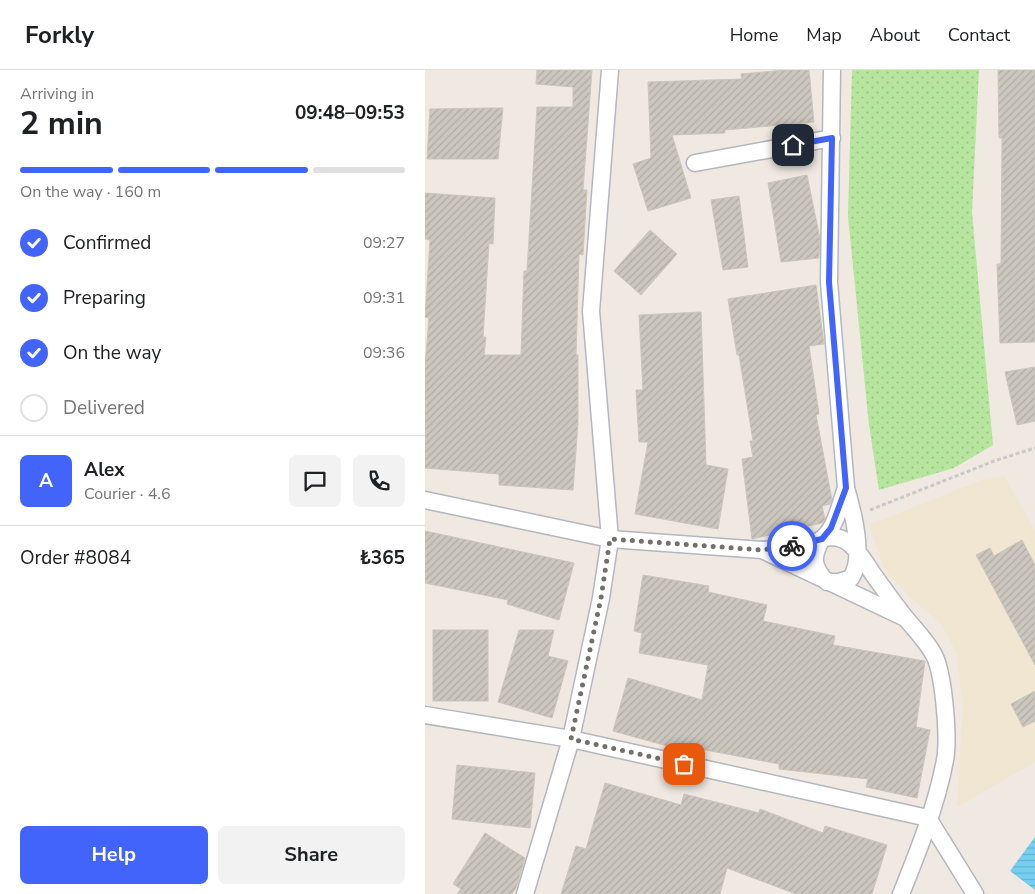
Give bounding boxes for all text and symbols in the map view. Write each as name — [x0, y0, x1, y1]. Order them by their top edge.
text: Forkly — [25, 19, 94, 51]
text: Home — [730, 23, 778, 47]
text: Map — [806, 23, 842, 47]
text: About — [870, 23, 920, 47]
text: Contact — [948, 23, 1010, 47]
text: Arriving in — [20, 83, 94, 105]
text: 09:48–09:53 — [295, 100, 405, 126]
text: 2 min — [20, 102, 103, 145]
pin — [772, 124, 814, 166]
icon: home — [779, 131, 807, 159]
text: On the way · 160 m — [20, 181, 161, 203]
icon: check — [20, 229, 48, 257]
text: Confirmed — [63, 230, 151, 256]
text: 09:27 — [363, 232, 405, 254]
icon: check — [20, 284, 48, 312]
text: Preparing — [63, 285, 146, 311]
text: 09:31 — [363, 287, 405, 309]
icon: check — [20, 339, 48, 367]
text: On the way — [63, 340, 161, 366]
text: 09:36 — [363, 342, 405, 364]
text: Delivered — [63, 395, 145, 421]
button: chat — [289, 455, 341, 507]
button: phone — [353, 455, 405, 507]
text: Alex — [84, 457, 125, 483]
text: A — [39, 468, 53, 494]
text: Courier · 4.6 — [84, 483, 170, 505]
courier — [767, 521, 817, 571]
icon: bike — [778, 532, 806, 560]
text: Order #8084 — [20, 545, 131, 571]
text: ₺365 — [359, 545, 405, 571]
pin — [663, 743, 705, 785]
icon: bag — [670, 750, 698, 778]
button: Help — [20, 826, 208, 884]
button: Share — [218, 826, 405, 884]

